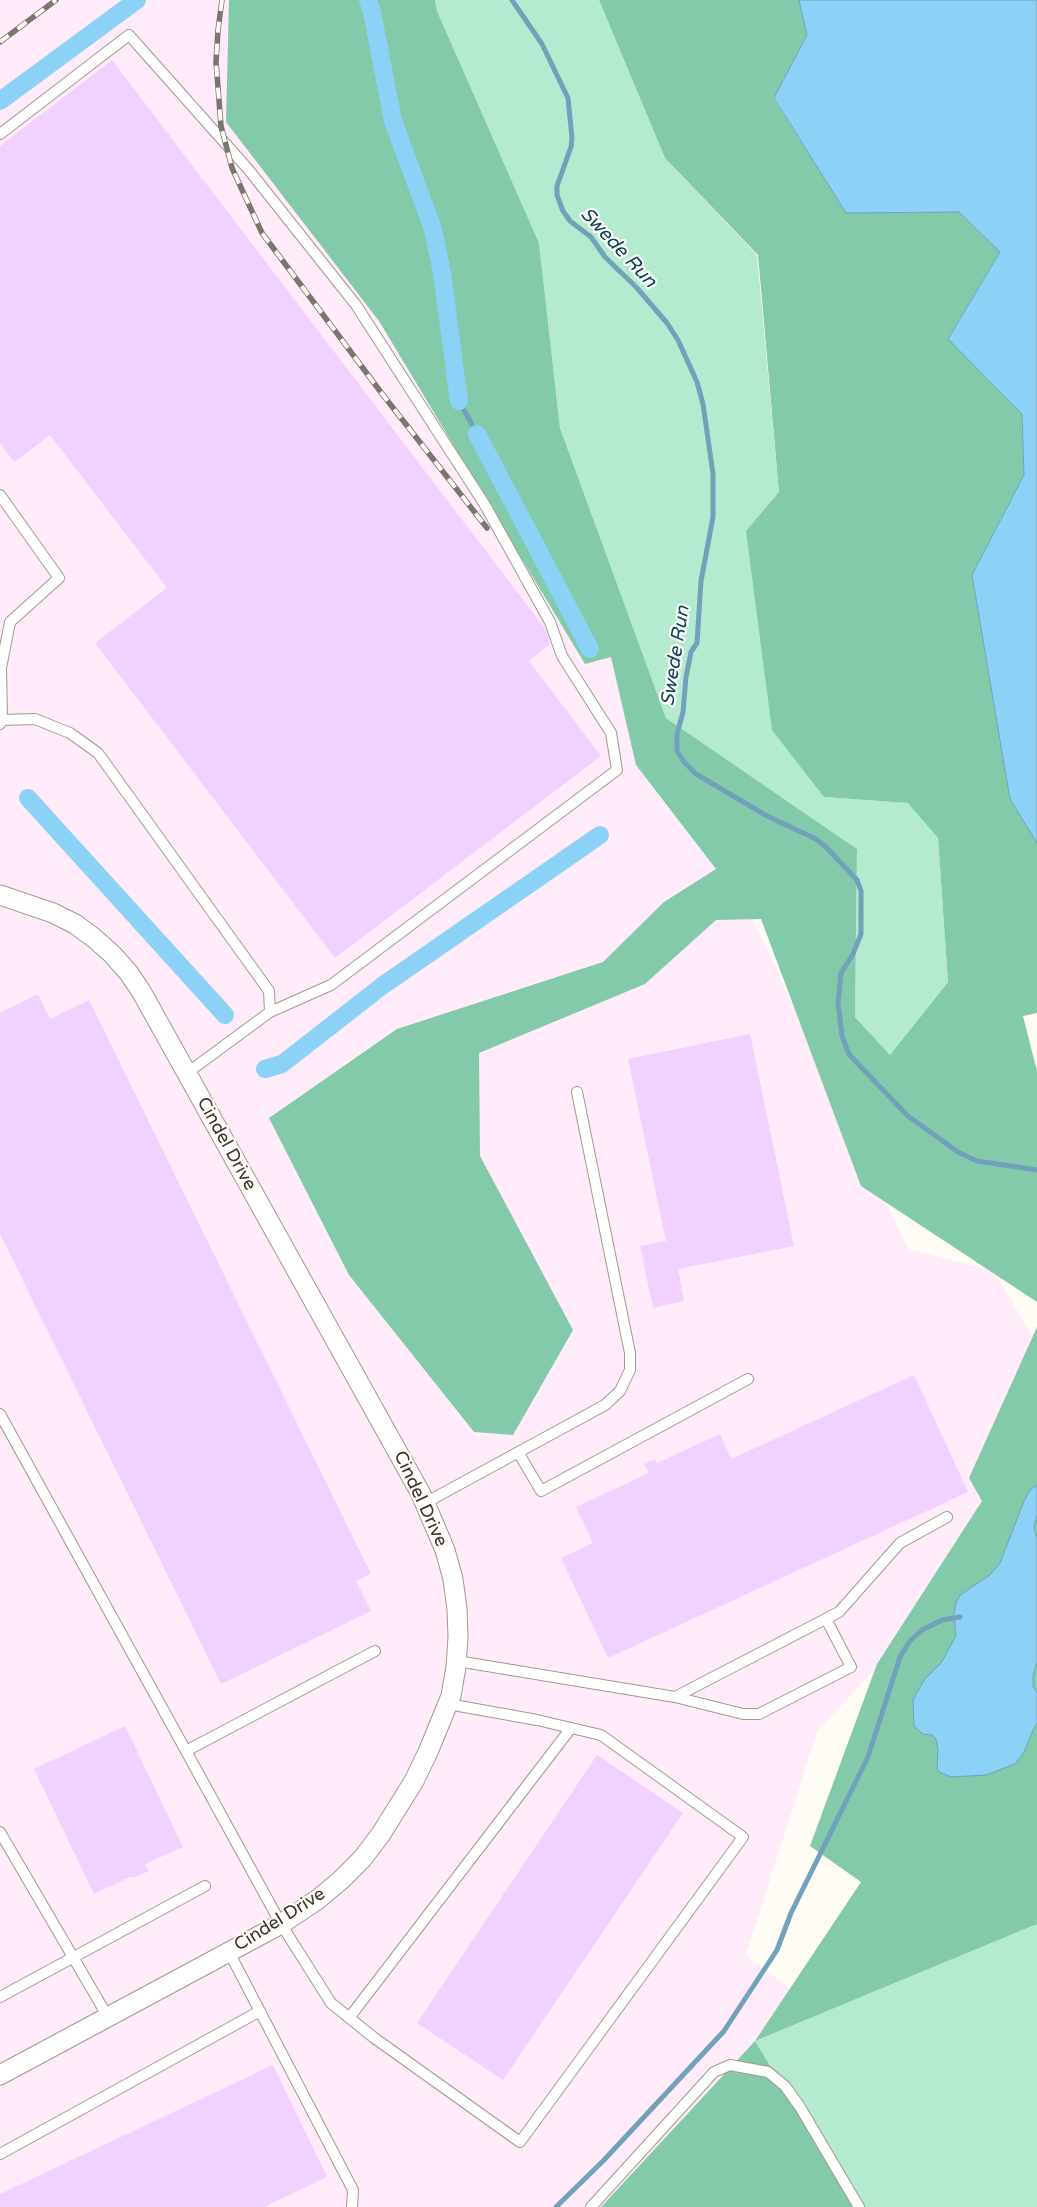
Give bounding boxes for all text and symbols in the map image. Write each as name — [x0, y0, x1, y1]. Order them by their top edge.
water label: Swede Run — [575, 203, 661, 293]
water label: Swede Run — [657, 604, 695, 708]
street label: Cindel Drive — [192, 1094, 260, 1194]
street label: Cindel Drive — [388, 1448, 452, 1550]
street label: Cindel Drive — [231, 1884, 329, 1956]

